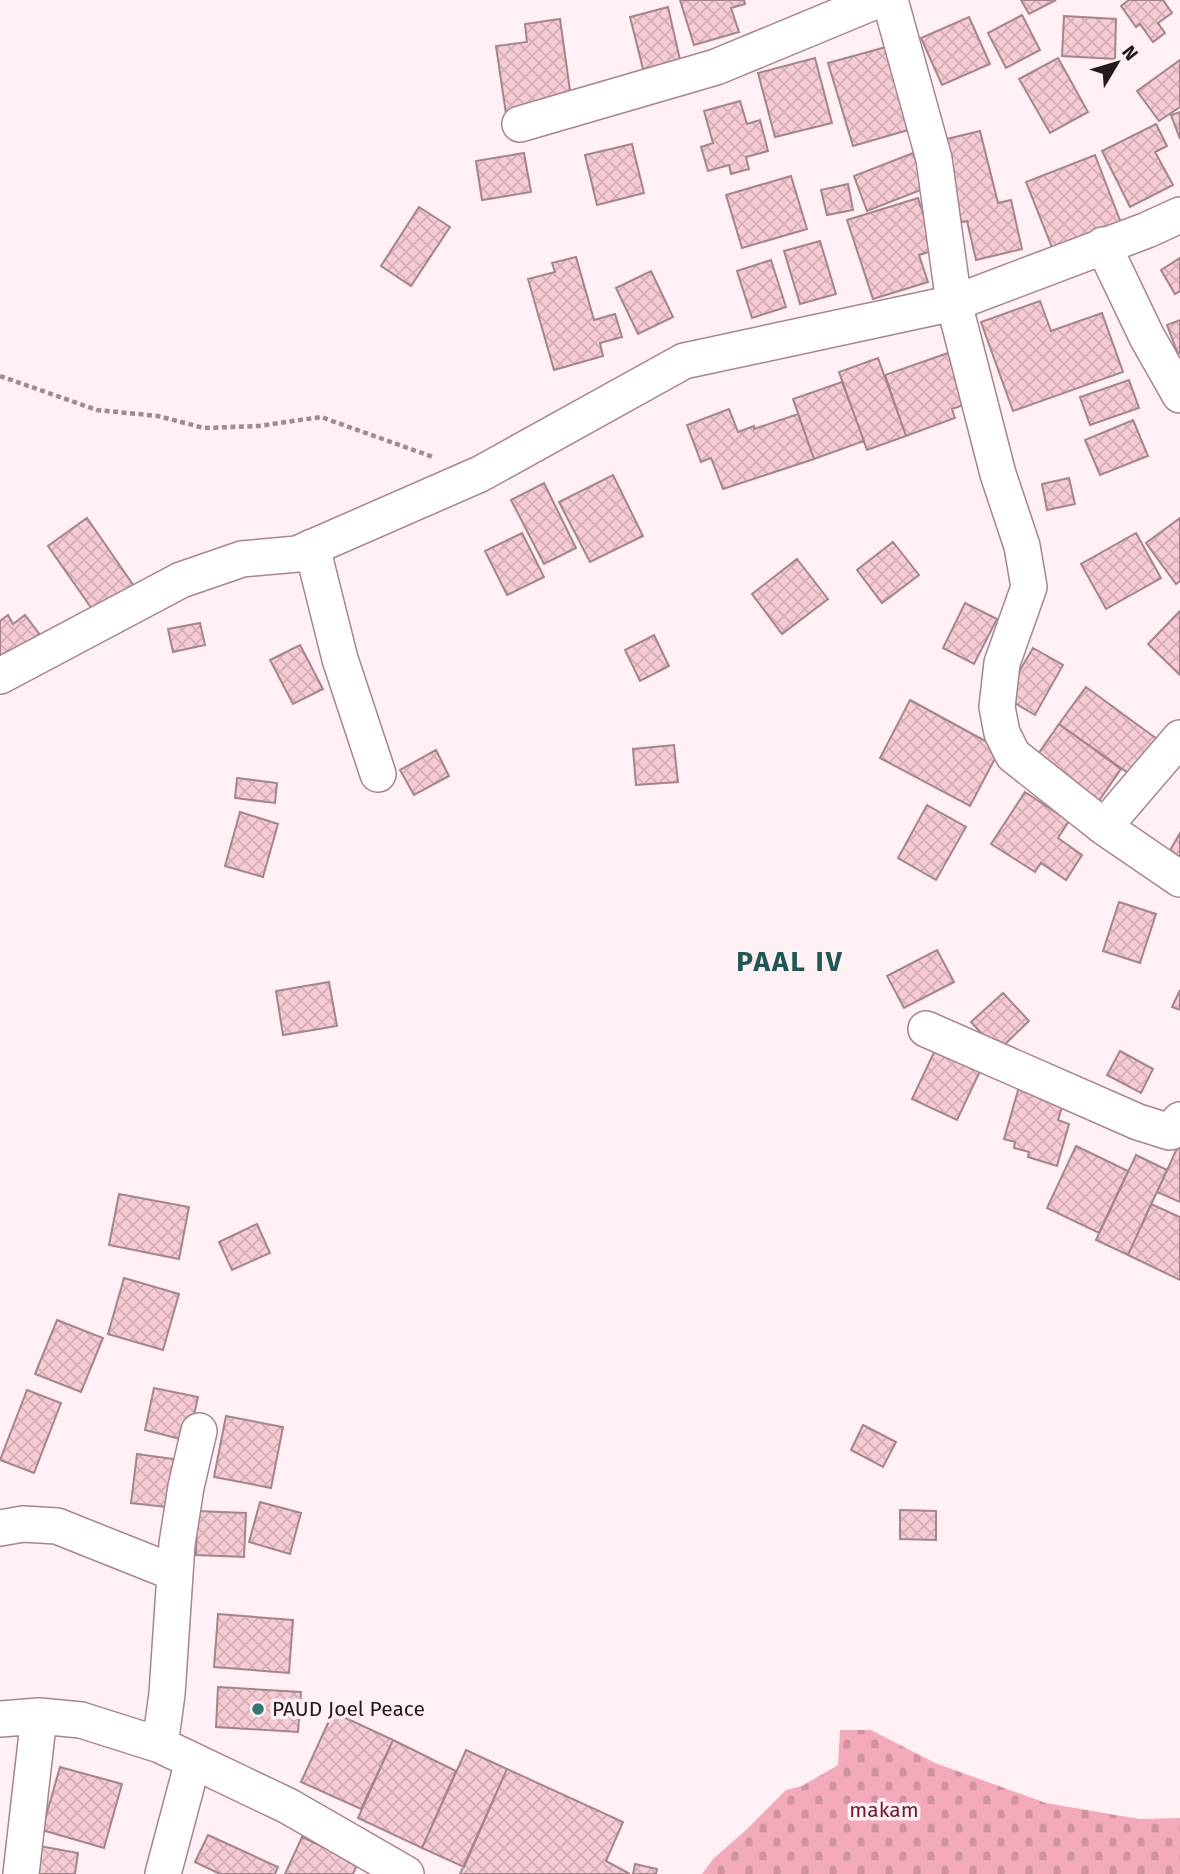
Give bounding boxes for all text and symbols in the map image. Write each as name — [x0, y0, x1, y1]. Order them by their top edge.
north arrow — [1082, 28, 1152, 98]
text: N — [1117, 41, 1143, 65]
district label: PAAL IV — [736, 945, 844, 978]
place label: PAUD Joel Peace — [272, 1696, 425, 1722]
marker: PAUD Joel Peace — [250, 1701, 266, 1717]
park label: makam — [849, 1797, 919, 1823]

